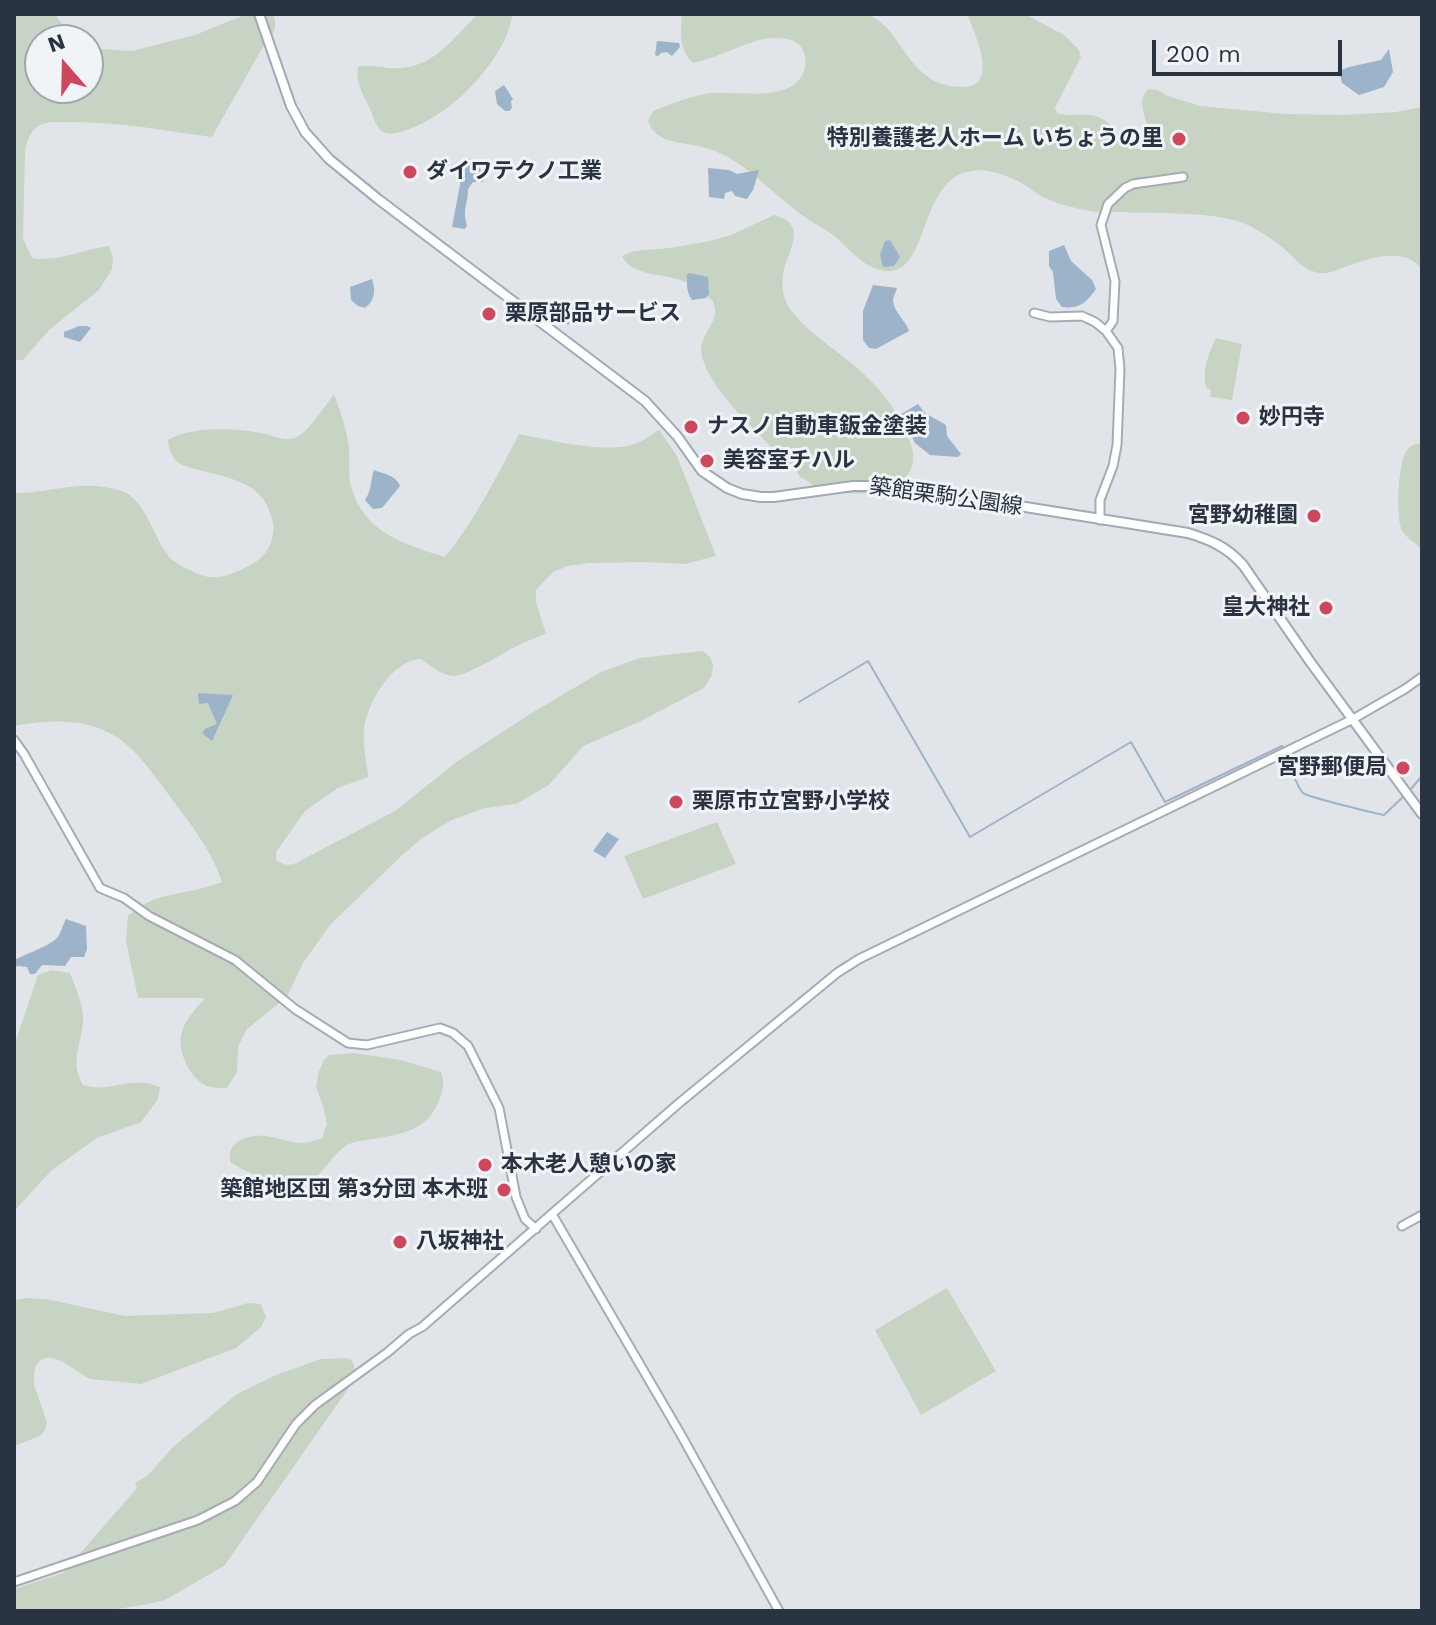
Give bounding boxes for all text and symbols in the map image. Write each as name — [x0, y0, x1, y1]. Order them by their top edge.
north arrow — [24, 24, 104, 104]
scale bar — [1156, 24, 1346, 74]
text: N — [44, 28, 68, 57]
text: 200 m — [1166, 40, 1241, 68]
place label: 特別養護老人ホーム いちょうの里 — [827, 126, 1163, 152]
marker: 特別養護老人ホーム いちょうの里 — [1170, 130, 1188, 148]
place label: ダイワテクノ工業 — [426, 159, 602, 185]
marker: ダイワテクノ工業 — [401, 163, 419, 181]
place label: 栗原部品サービス — [505, 301, 681, 327]
marker: 栗原部品サービス — [480, 305, 498, 323]
place label: 妙円寺 — [1259, 405, 1325, 431]
marker: 妙円寺 — [1234, 409, 1252, 427]
place label: ナスノ自動車鈑金塗装 — [707, 414, 927, 440]
marker: ナスノ自動車鈑金塗装 — [682, 418, 700, 436]
place label: 美容室チハル — [723, 448, 855, 474]
marker: 美容室チハル — [698, 452, 716, 470]
street label: 築館栗駒公園線 — [868, 473, 1024, 521]
place label: 宮野幼稚園 — [1188, 503, 1298, 529]
marker: 宮野幼稚園 — [1305, 507, 1323, 525]
place label: 皇大神社 — [1222, 595, 1310, 621]
marker: 皇大神社 — [1317, 599, 1335, 617]
place label: 宮野郵便局 — [1277, 755, 1387, 781]
marker: 宮野郵便局 — [1394, 759, 1412, 777]
place label: 栗原市立宮野小学校 — [692, 789, 890, 815]
marker: 栗原市立宮野小学校 — [667, 793, 685, 811]
place label: 本木老人憩いの家 — [501, 1152, 677, 1178]
marker: 本木老人憩いの家 — [476, 1156, 494, 1174]
place label: 築館地区団 第3分団 本木班 — [220, 1177, 488, 1203]
marker: 築館地区団 第3分団 本木班 — [495, 1181, 513, 1199]
place label: 八坂神社 — [416, 1229, 504, 1255]
marker: 八坂神社 — [391, 1233, 409, 1251]

